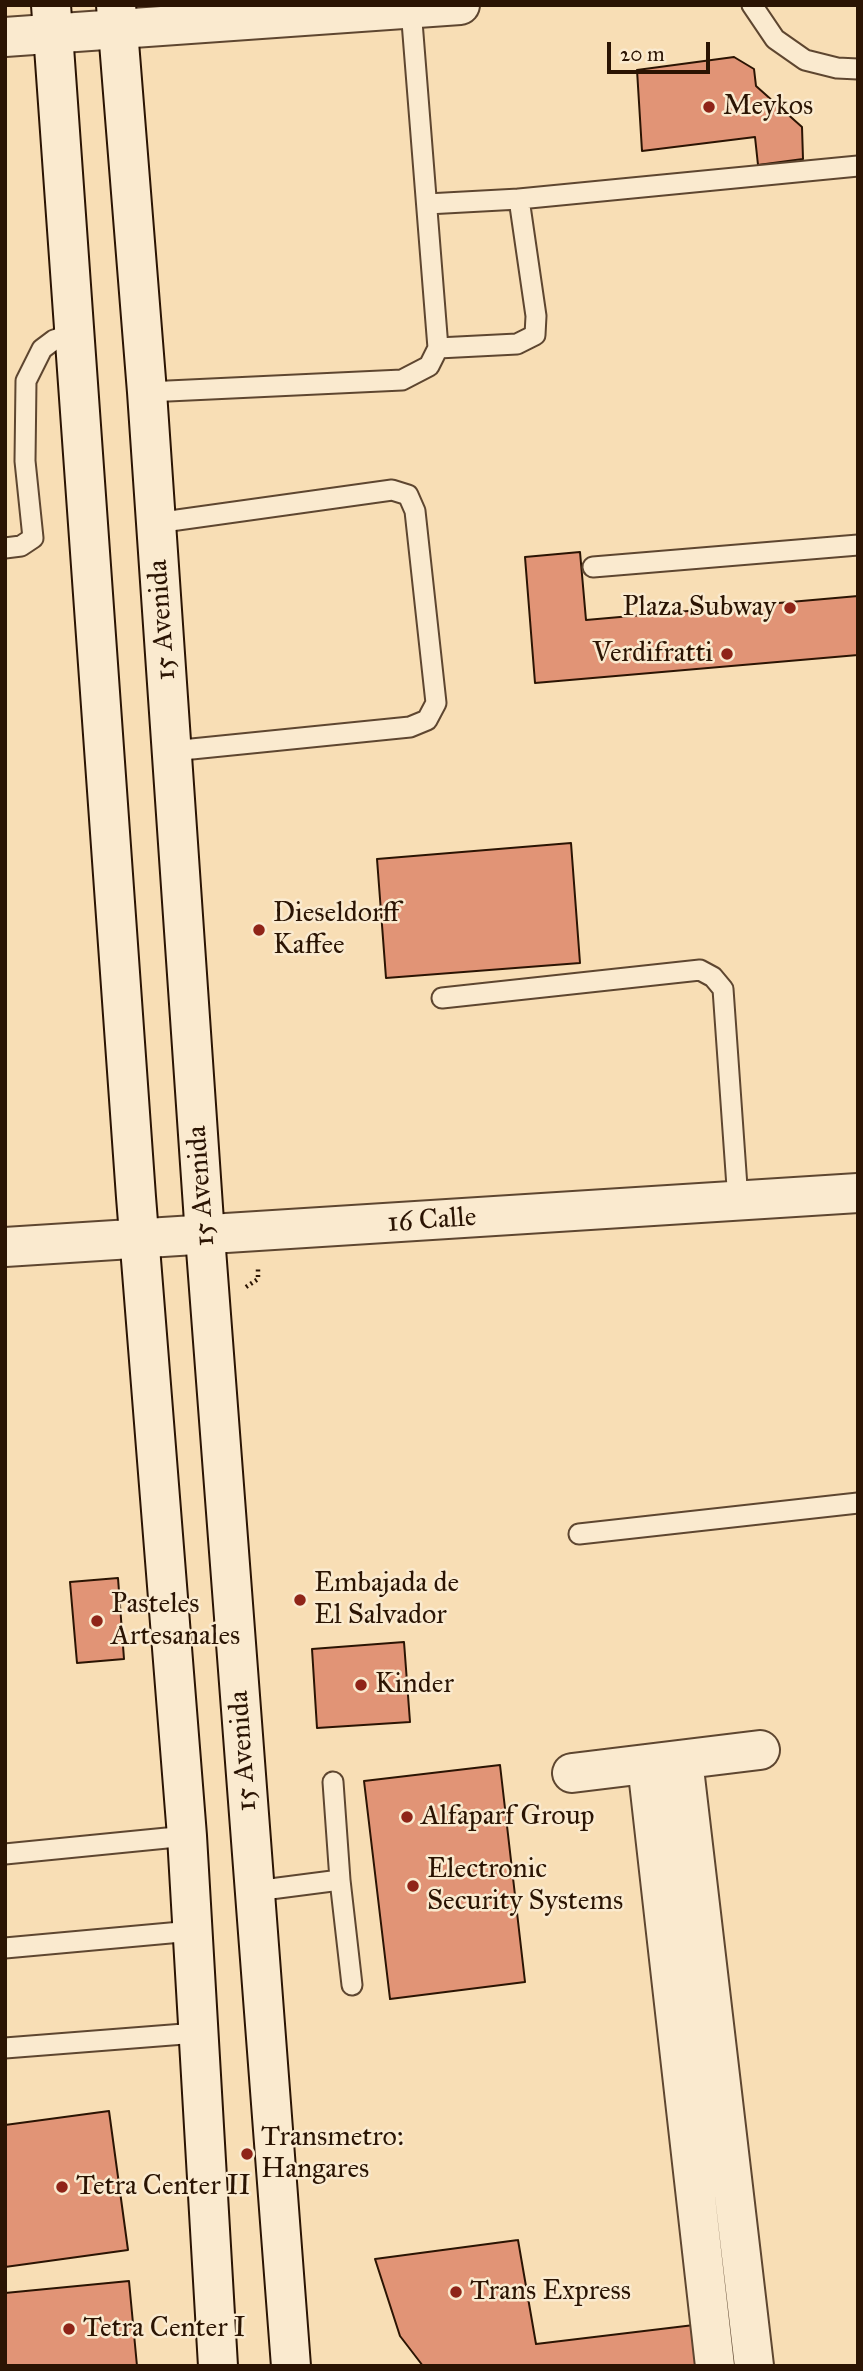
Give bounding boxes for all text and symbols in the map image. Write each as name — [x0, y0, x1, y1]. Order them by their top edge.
scale bar — [611, 28, 714, 72]
text: 20 m — [620, 41, 665, 67]
place label: Meykos — [723, 90, 813, 124]
marker: Meykos — [701, 99, 717, 115]
street label: 15 Avenida — [142, 558, 184, 682]
place label: Plaza Subway — [623, 591, 776, 625]
marker: Plaza Subway — [782, 600, 798, 616]
place label: Verdifratti — [592, 637, 713, 671]
marker: Verdifratti — [719, 646, 735, 662]
place label: Dieseldorff Kaffee — [273, 897, 399, 963]
marker: Dieseldorff Kaffee — [251, 922, 267, 938]
street label: 15 Avenida — [181, 1124, 223, 1248]
street label: 16 Calle — [386, 1201, 478, 1241]
place label: Embajada de El Salvador — [314, 1567, 459, 1633]
place label: Pasteles Artesanales — [111, 1588, 240, 1654]
marker: Embajada de El Salvador — [292, 1592, 308, 1608]
marker: Pasteles Artesanales — [89, 1613, 105, 1629]
place label: Kinder — [375, 1668, 454, 1702]
marker: Kinder — [353, 1677, 369, 1693]
street label: 15 Avenida — [223, 1689, 265, 1813]
place label: Alfaparf Group — [421, 1800, 595, 1834]
marker: Alfaparf Group — [399, 1809, 415, 1825]
place label: Electronic Security Systems — [427, 1853, 623, 1919]
marker: Electronic Security Systems — [405, 1878, 421, 1894]
place label: Transmetro: Hangares — [261, 2121, 404, 2187]
marker: Transmetro: Hangares — [239, 2146, 255, 2162]
place label: Tetra Center II — [76, 2170, 251, 2204]
marker: Tetra Center II — [54, 2179, 70, 2195]
place label: Trans Express — [470, 2275, 631, 2309]
marker: Trans Express — [448, 2284, 464, 2300]
place label: Tetra Center I — [83, 2312, 246, 2346]
marker: Tetra Center I — [61, 2321, 77, 2337]

